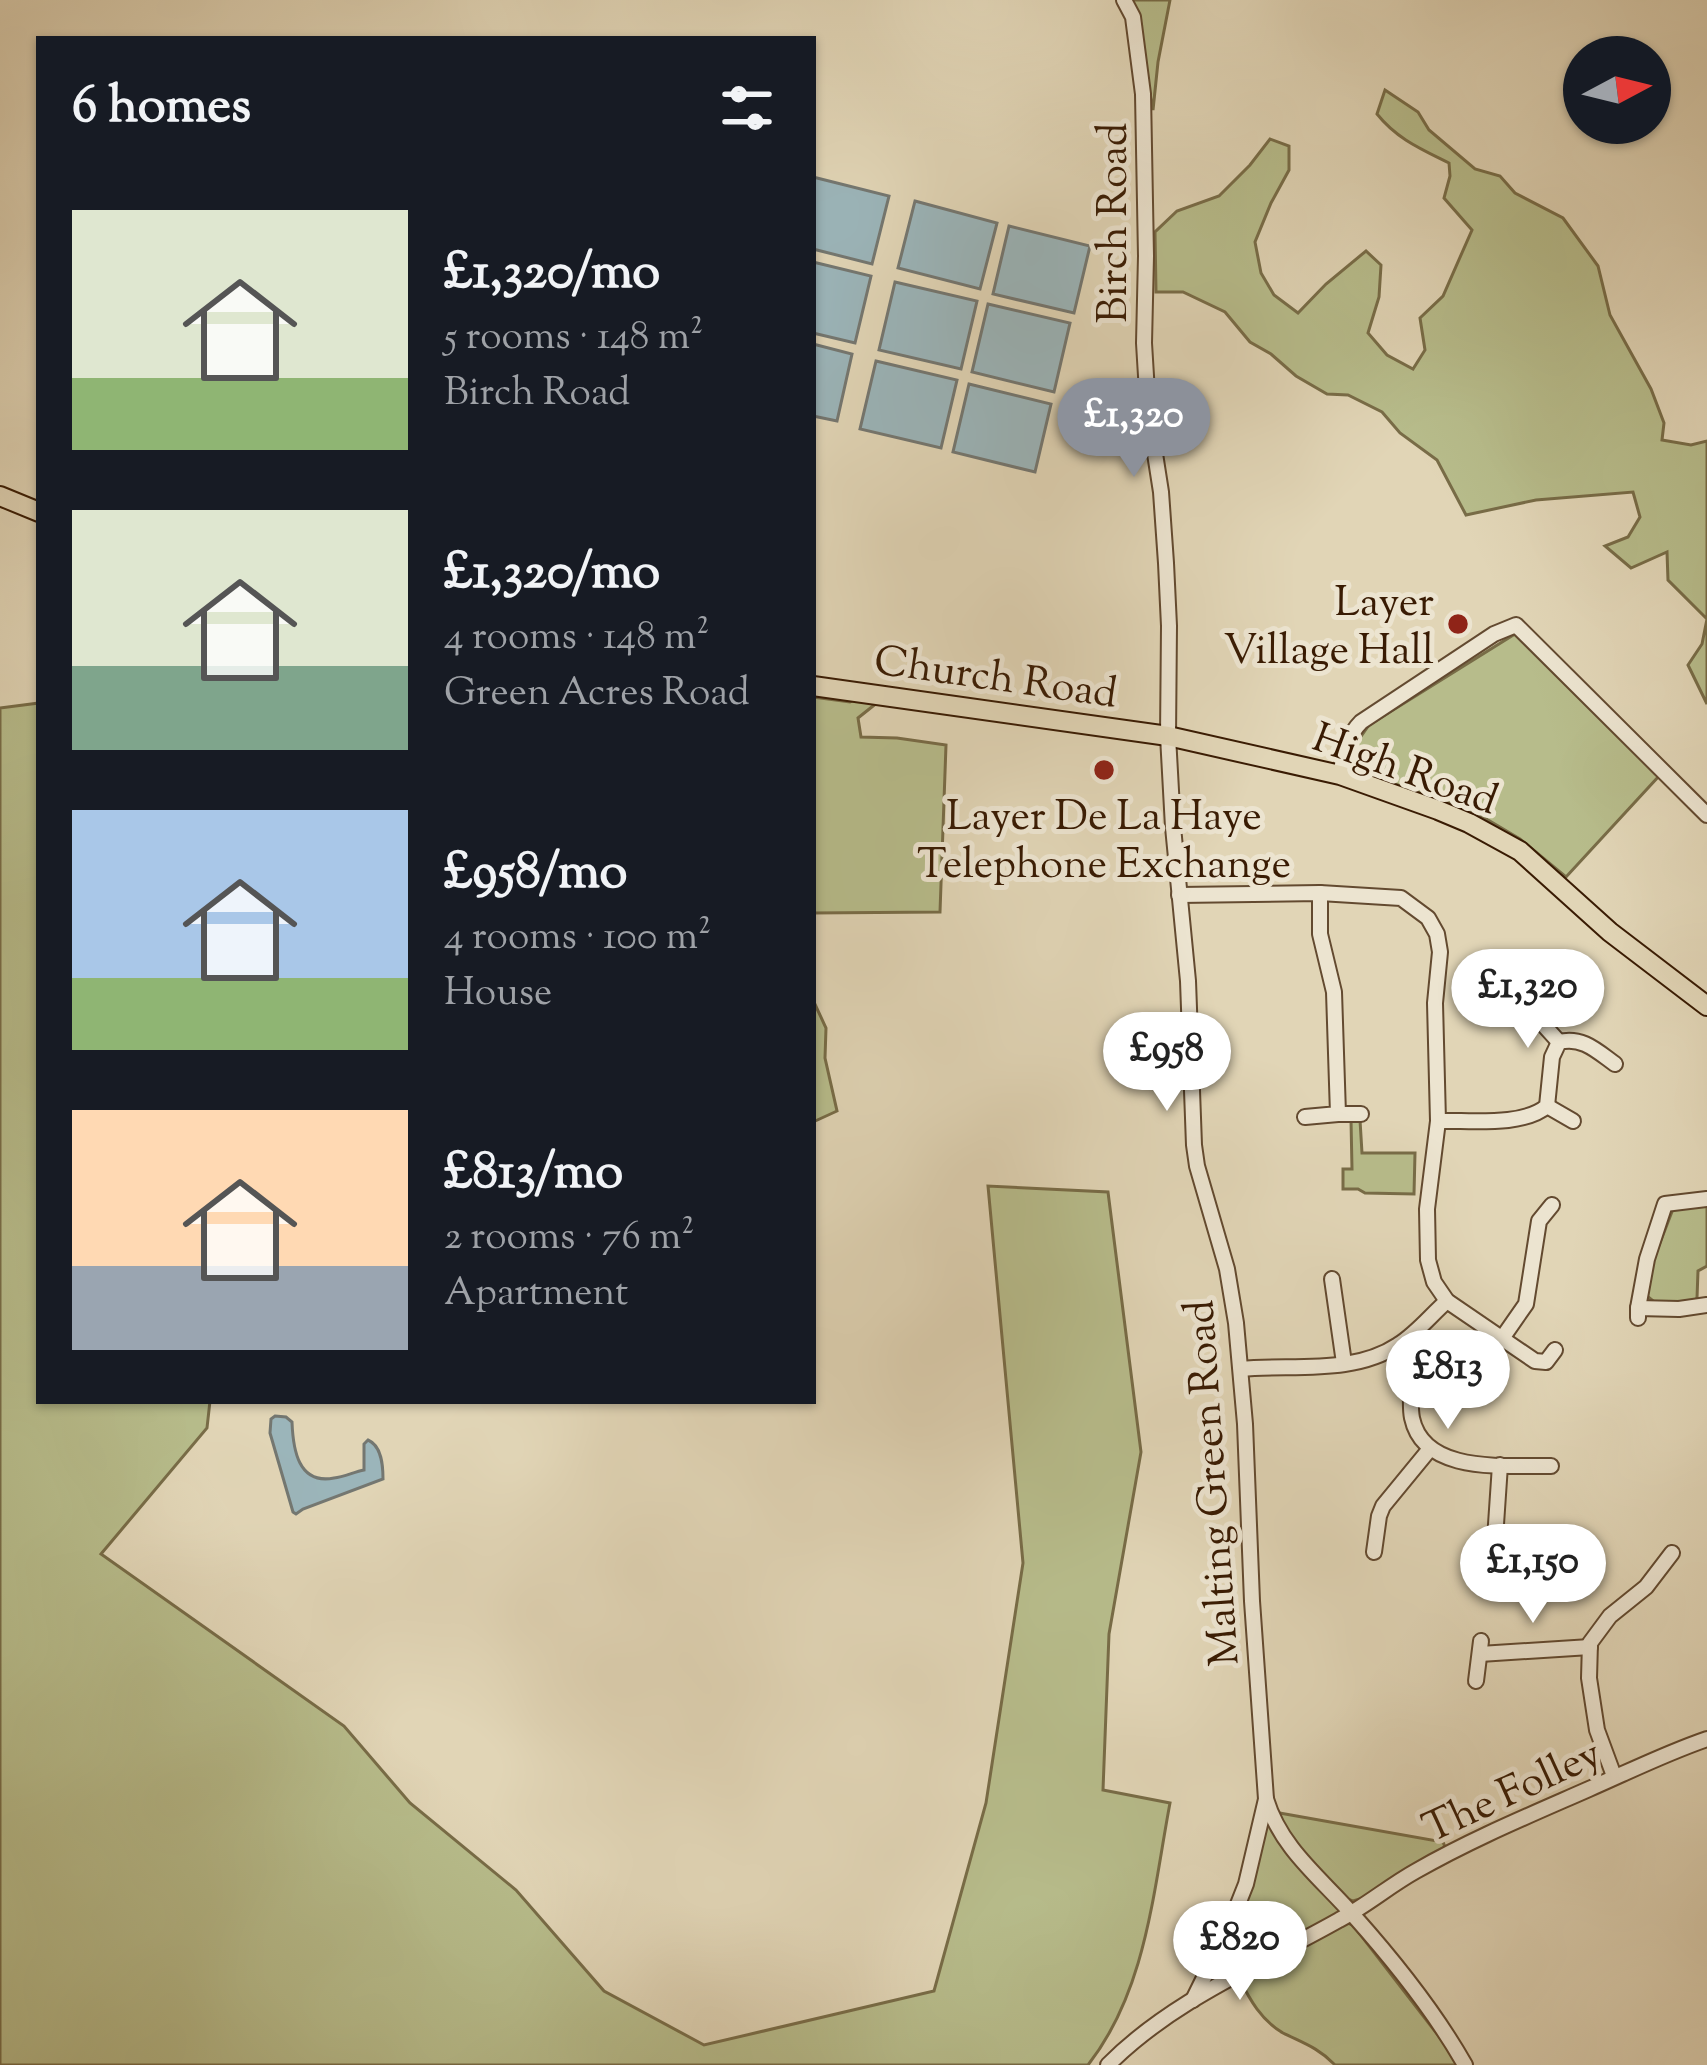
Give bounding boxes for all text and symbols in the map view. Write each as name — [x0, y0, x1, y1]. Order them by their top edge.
north arrow — [1563, 36, 1671, 144]
map controls — [1563, 36, 1671, 144]
text: 6 homes — [72, 72, 251, 145]
icon: filters — [714, 75, 780, 141]
street label: Birch Road — [1086, 123, 1146, 323]
text: £1,320/mo — [444, 238, 660, 311]
icon: home — [168, 258, 312, 402]
text: 5 rooms · 148 m² — [444, 311, 703, 367]
text: Birch Road — [444, 367, 630, 423]
pin: £1,320 — [1036, 378, 1232, 480]
text: £1,320 — [1084, 389, 1184, 445]
text: £1,320/mo — [444, 538, 660, 611]
icon: home — [168, 558, 312, 702]
place label: Layer Village Hall — [1224, 575, 1434, 683]
text: 4 rooms · 148 m² — [444, 611, 709, 667]
marker: Layer Village Hall — [1445, 611, 1471, 637]
street label: Church Road — [870, 633, 1121, 727]
text: Green Acres Road — [444, 667, 750, 723]
street label: High Road — [1303, 710, 1505, 833]
marker: Layer De La Haye Telephone Exchange — [1091, 757, 1117, 783]
place label: Layer De La Haye Telephone Exchange — [917, 789, 1291, 897]
text: £958/mo — [444, 838, 627, 911]
icon: home — [168, 858, 312, 1002]
text: 4 rooms · 100 m² — [444, 911, 711, 967]
pin: £1,320 — [1430, 949, 1626, 1051]
text: £1,320 — [1478, 960, 1578, 1016]
text: House — [444, 967, 552, 1023]
pin: £958 — [1096, 1012, 1238, 1114]
text: £958 — [1130, 1023, 1204, 1079]
text: £813/mo — [444, 1138, 623, 1211]
icon: home — [168, 1158, 312, 1302]
text: 2 rooms · 76 m² — [444, 1211, 695, 1267]
text: Apartment — [444, 1267, 628, 1323]
street label: Malting Green Road — [1172, 1298, 1258, 1668]
pin: £813 — [1377, 1330, 1519, 1432]
text: £813 — [1413, 1341, 1483, 1397]
pin: £1,150 — [1435, 1524, 1631, 1626]
text: £1,150 — [1487, 1535, 1579, 1591]
street label: The Folley — [1414, 1726, 1612, 1861]
pin: £820 — [1169, 1901, 1311, 2003]
text: £820 — [1200, 1912, 1280, 1968]

